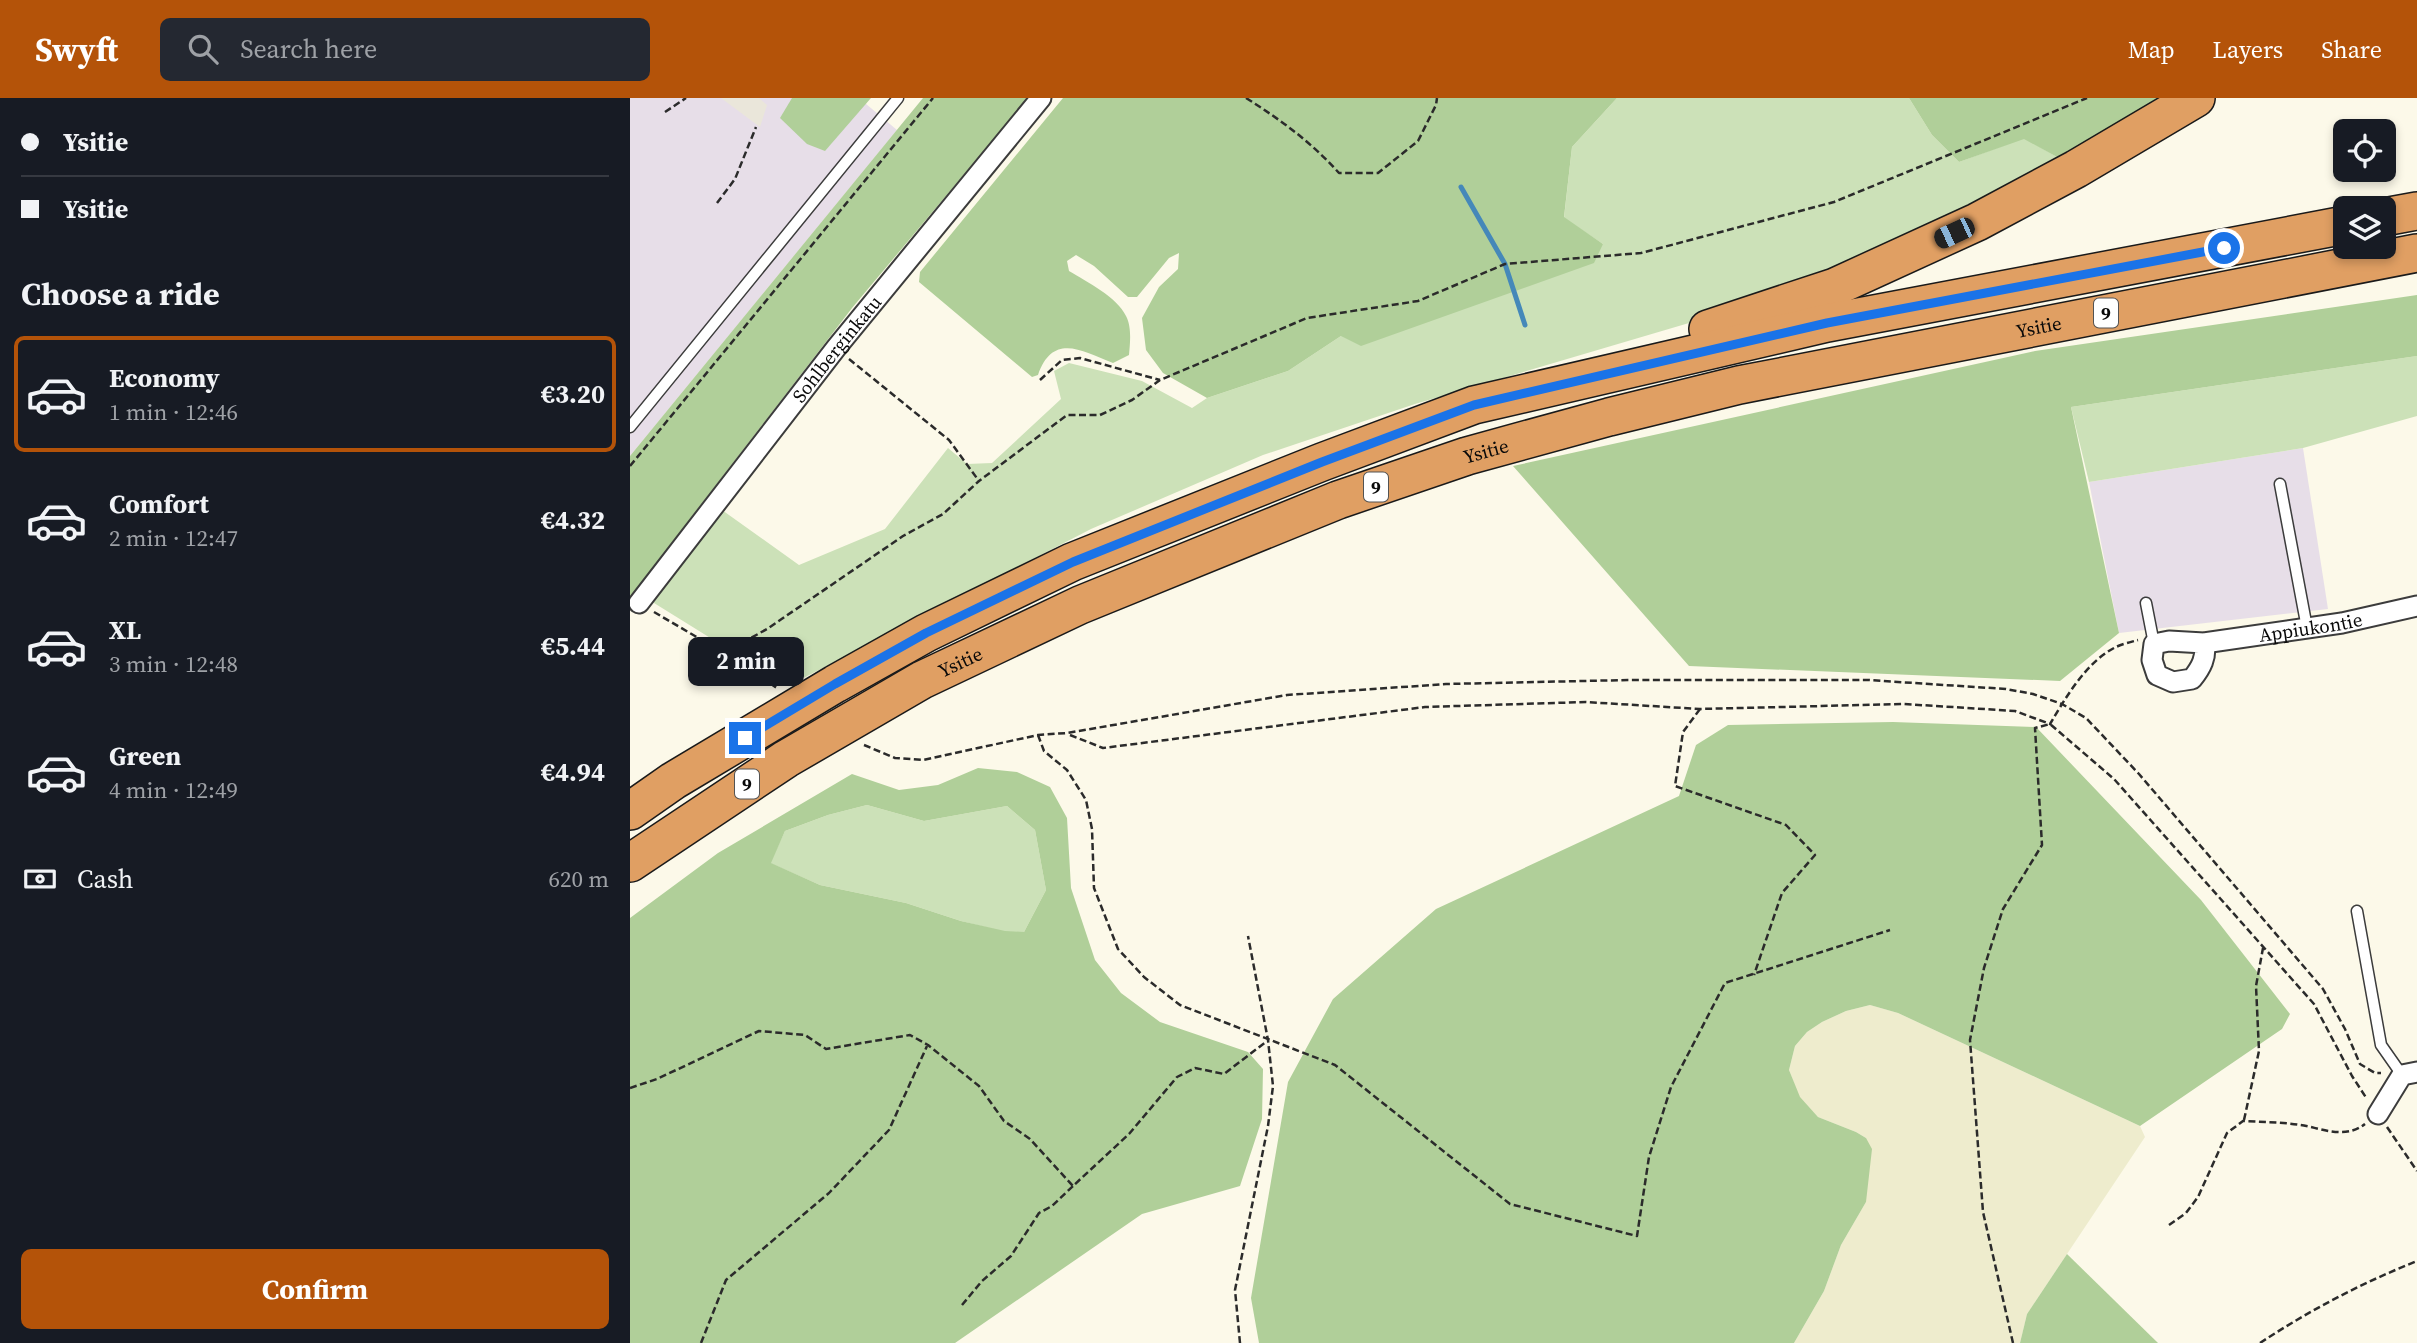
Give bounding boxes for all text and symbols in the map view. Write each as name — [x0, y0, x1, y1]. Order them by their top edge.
search box — [160, 18, 650, 81]
text: Swyft — [35, 27, 118, 72]
icon: search — [184, 30, 222, 68]
text: Search here — [240, 31, 377, 67]
text: Map — [2128, 33, 2175, 66]
text: Layers — [2213, 33, 2283, 66]
text: Share — [2321, 33, 2382, 66]
map controls — [2333, 119, 2396, 259]
button: locate — [2333, 119, 2396, 182]
text: Ysitie — [63, 124, 128, 160]
text: Ysitie — [63, 191, 128, 227]
button: layers — [2333, 196, 2396, 259]
car — [1931, 215, 1978, 251]
route start — [2208, 232, 2240, 264]
text: Choose a ride — [21, 272, 220, 316]
street label: Sohlberginkatu — [786, 290, 887, 408]
road number: 9 — [2094, 298, 2118, 328]
street label: Ysitie — [2014, 309, 2064, 344]
text: Economy — [109, 360, 220, 396]
icon: car — [25, 363, 88, 426]
text: €3.20 — [541, 376, 605, 412]
text: 1 min · 12:46 — [109, 396, 238, 428]
street label: Ysitie — [1460, 432, 1511, 469]
road number: 9 — [1364, 472, 1388, 502]
text: Comfort — [109, 486, 209, 522]
icon: car — [25, 489, 88, 552]
text: €4.32 — [541, 502, 605, 538]
text: 2 min · 12:47 — [109, 522, 238, 554]
street label: Appiukontie — [2257, 606, 2365, 648]
text: XL — [109, 612, 141, 648]
icon: car — [25, 615, 88, 678]
text: €5.44 — [541, 628, 605, 664]
callout: 2 min — [687, 636, 803, 686]
street label: Ysitie — [934, 640, 987, 683]
text: 2 min — [716, 645, 776, 677]
text: 3 min · 12:48 — [109, 648, 238, 680]
route end — [729, 722, 761, 754]
text: Green — [109, 738, 181, 774]
icon: car — [25, 741, 88, 804]
text: €4.94 — [541, 754, 605, 790]
road number: 9 — [735, 770, 759, 798]
text: 4 min · 12:49 — [109, 774, 238, 806]
icon: cash — [21, 860, 59, 898]
text: Cash — [77, 861, 133, 897]
text: 620 m — [548, 863, 609, 895]
button: Confirm — [21, 1249, 609, 1329]

